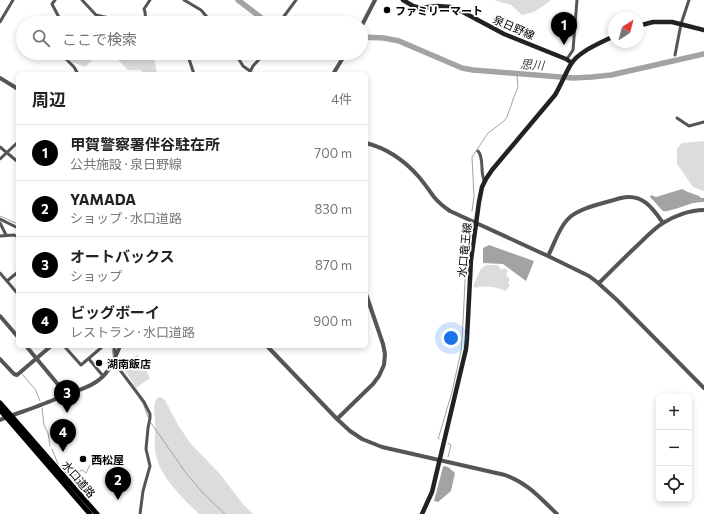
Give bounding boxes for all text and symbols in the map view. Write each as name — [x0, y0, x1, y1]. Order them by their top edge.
place label: ファミリーマート — [395, 4, 483, 17]
marker: ファミリーマート — [382, 5, 392, 15]
street label: 泉日野線 — [491, 12, 537, 42]
pin: 1 — [551, 12, 577, 45]
north arrow — [608, 12, 644, 48]
search box — [16, 16, 368, 60]
icon: search — [30, 27, 52, 49]
text: ここで検索 — [62, 30, 137, 48]
water label: 思川 — [520, 56, 546, 72]
text: 周辺 — [32, 89, 66, 110]
text: 4件 — [331, 91, 352, 107]
text: 甲賀警察署伴谷駐在所 — [70, 135, 220, 153]
text: 1 — [42, 145, 48, 161]
text: 700 m — [314, 145, 352, 161]
text: 公共施設 · 泉日野線 — [70, 156, 182, 172]
text: YAMADA — [70, 190, 136, 208]
text: 2 — [41, 201, 49, 217]
text: 830 m — [314, 201, 352, 217]
text: ショップ · 水口道路 — [70, 210, 182, 226]
street label: 水口竜王線 — [455, 222, 473, 278]
text: オートバックス — [70, 247, 175, 265]
text: 3 — [41, 257, 49, 273]
text: 870 m — [315, 257, 352, 273]
text: ショップ — [70, 268, 122, 284]
text: ビッグボーイ — [70, 303, 160, 321]
text: 4 — [41, 313, 49, 329]
text: 900 m — [313, 313, 352, 329]
text: レストラン · 水口道路 — [70, 324, 195, 340]
your location — [441, 328, 461, 348]
place label: 湖南飯店 — [107, 357, 151, 370]
marker: 湖南飯店 — [94, 358, 104, 368]
pin: 3 — [54, 380, 80, 413]
map controls — [656, 394, 692, 502]
button: + — [656, 394, 692, 430]
pin: 4 — [50, 419, 76, 452]
button: − — [656, 430, 692, 466]
place label: 西松屋 — [91, 453, 124, 466]
marker: 西松屋 — [78, 454, 88, 464]
street label: 水口道路 — [60, 458, 98, 500]
button: locate — [656, 466, 692, 502]
pin: 2 — [105, 467, 131, 500]

